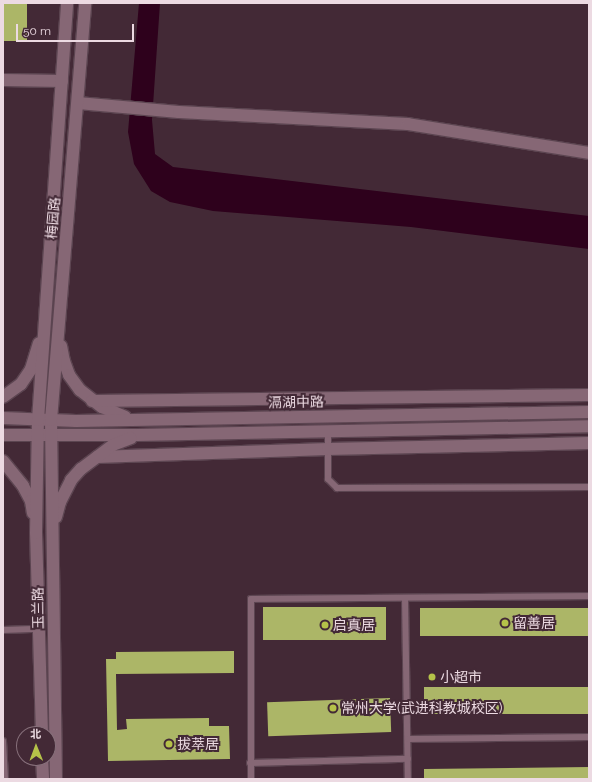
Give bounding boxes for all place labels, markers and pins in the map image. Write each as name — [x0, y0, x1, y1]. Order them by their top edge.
place label: 留善居 — [513, 615, 555, 631]
place label: 启真居 — [333, 617, 375, 633]
marker: 留善居 — [500, 618, 510, 628]
marker: 启真居 — [320, 620, 330, 630]
place label: 小超市 — [440, 669, 482, 685]
marker: 小超市 — [427, 672, 437, 682]
place label: 常州大学(武进科教城校区) — [341, 700, 503, 716]
marker: 常州大学(武进科教城校区) — [328, 703, 338, 713]
place label: 拔萃居 — [177, 736, 219, 752]
marker: 拔萃居 — [164, 739, 174, 749]

